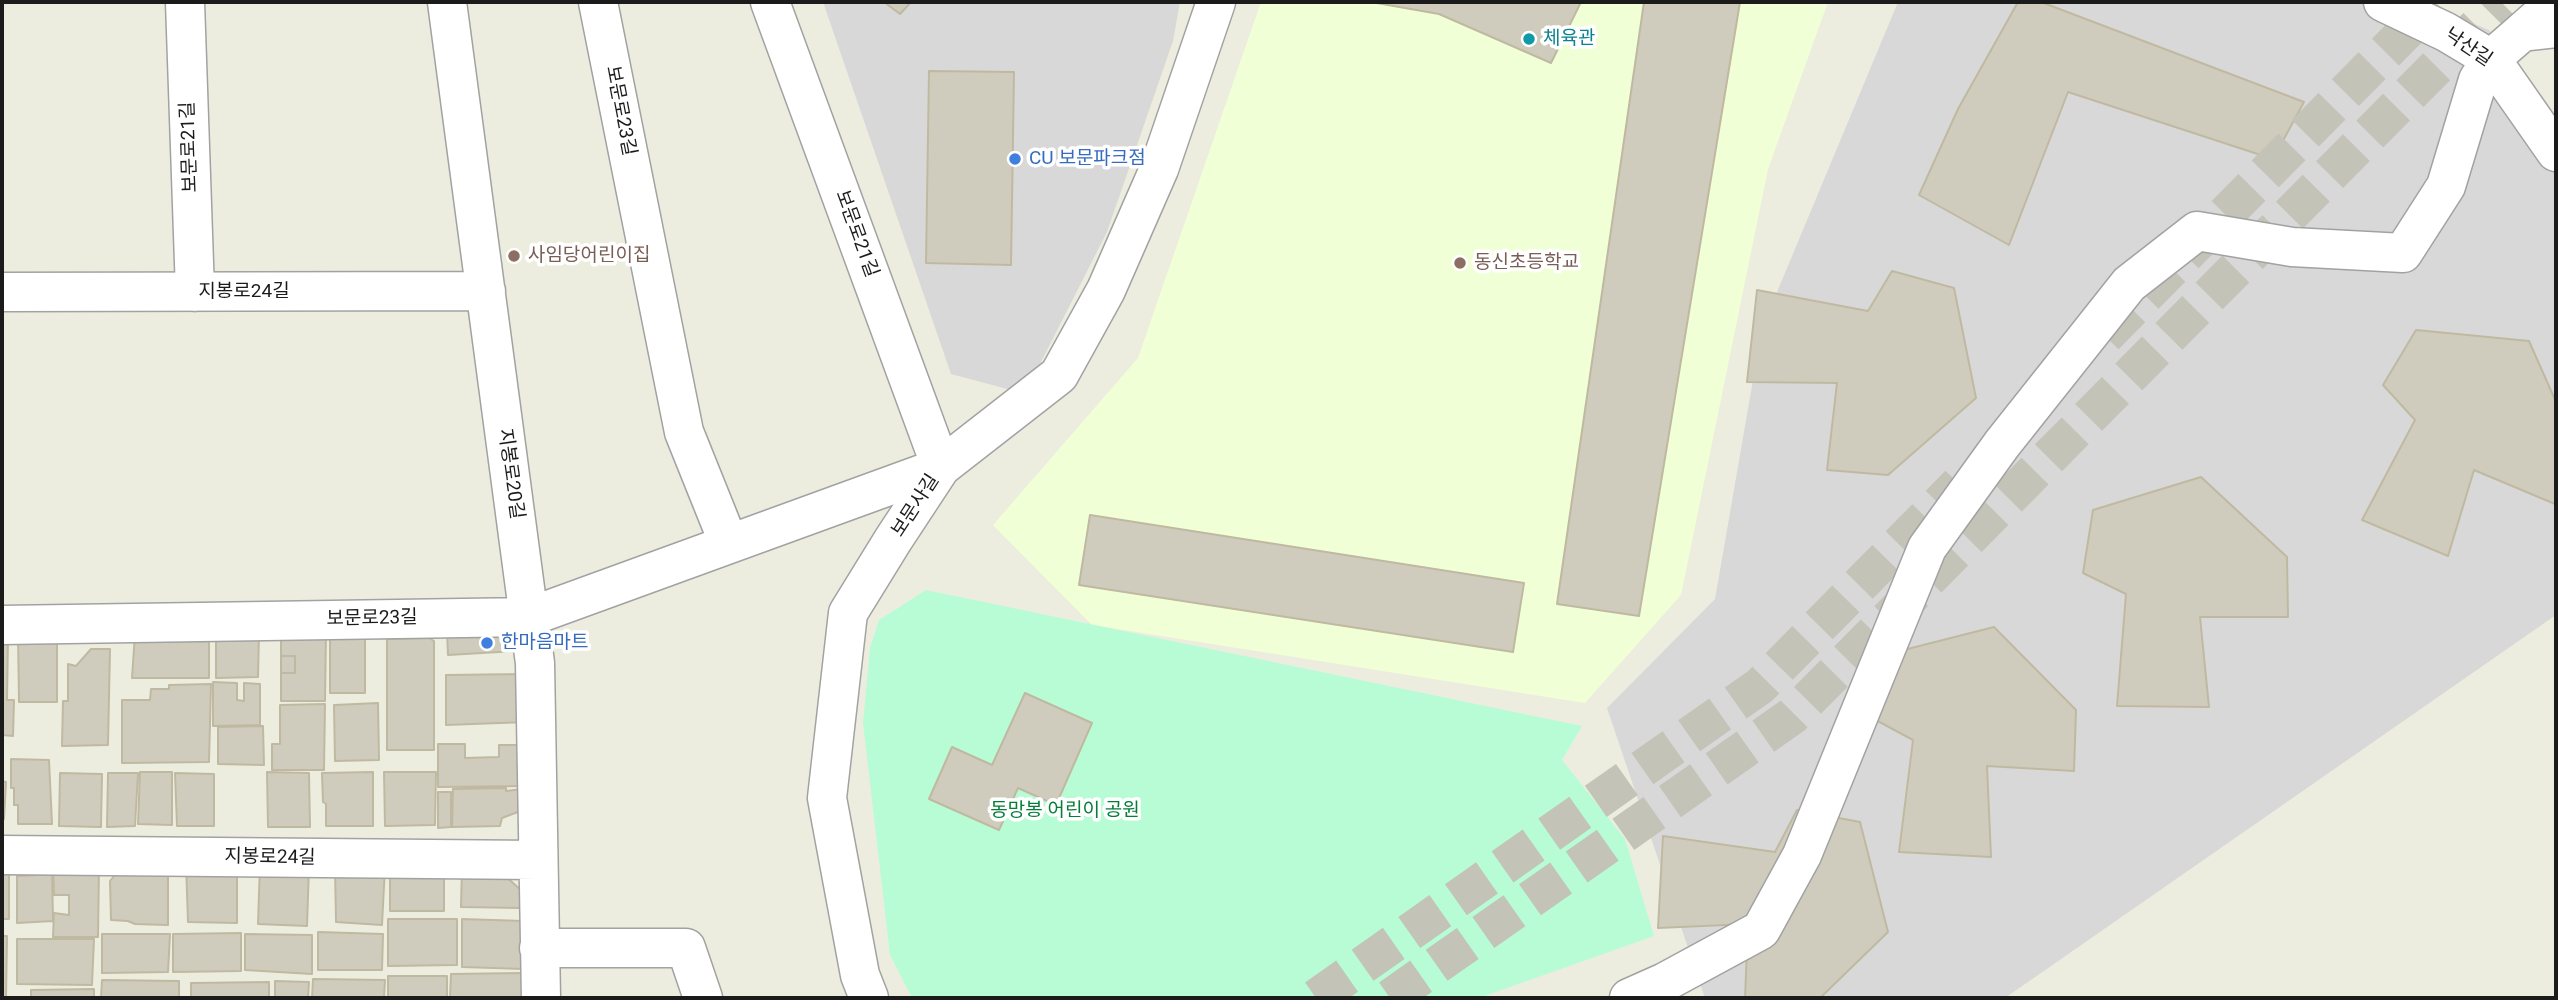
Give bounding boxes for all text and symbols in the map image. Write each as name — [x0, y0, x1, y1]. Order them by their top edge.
street label: 낙산길 — [2440, 24, 2496, 72]
place label: 체육관 — [1543, 28, 1595, 50]
marker: 체육관 — [1521, 31, 1537, 47]
street label: 보문로23길 — [600, 64, 640, 158]
street label: 보문로21길 — [177, 101, 203, 193]
place label: CU 보문파크점 — [1029, 148, 1146, 170]
marker: CU 보문파크점 — [1007, 151, 1023, 167]
street label: 보문로21길 — [830, 187, 882, 281]
place label: 사임당어린이집 — [528, 245, 650, 267]
marker: 사임당어린이집 — [506, 248, 522, 264]
place label: 동신초등학교 — [1474, 252, 1579, 274]
marker: 동신초등학교 — [1452, 255, 1468, 271]
street label: 지봉로24길 — [198, 281, 290, 303]
street label: 지봉로20길 — [492, 427, 528, 521]
street label: 보문사길 — [887, 470, 945, 542]
street label: 보문로23길 — [326, 607, 418, 631]
place label: 한마음마트 — [501, 632, 588, 654]
marker: 한마음마트 — [479, 635, 495, 651]
park label: 동망봉 어린이 공원 — [990, 800, 1140, 822]
street label: 지봉로24길 — [224, 846, 316, 870]

